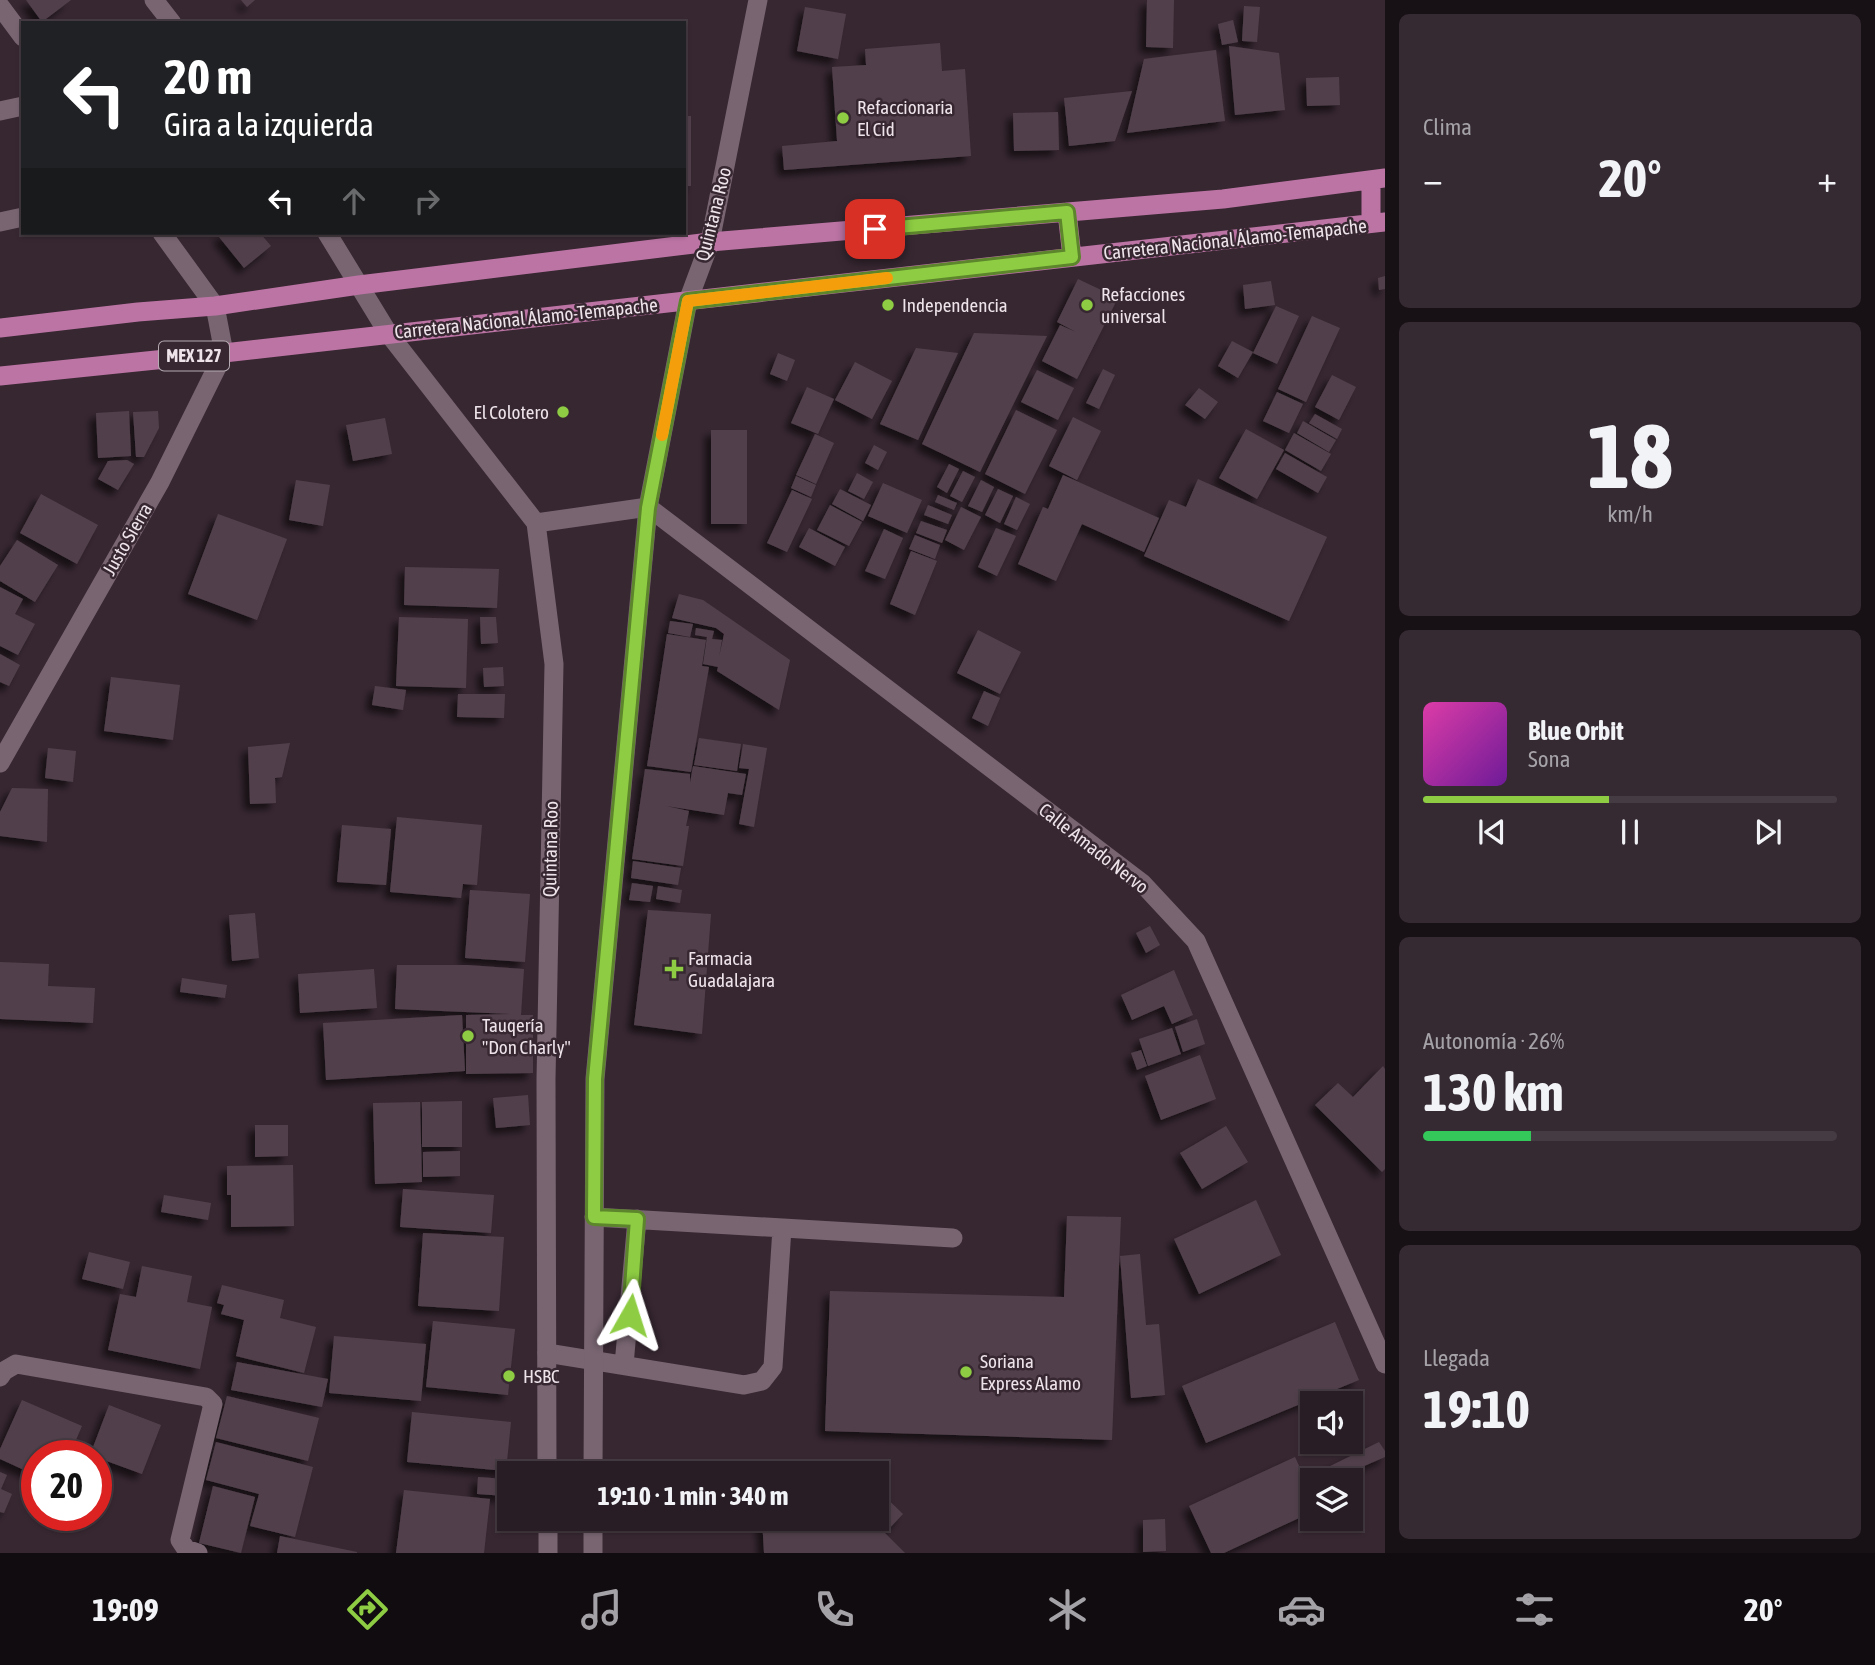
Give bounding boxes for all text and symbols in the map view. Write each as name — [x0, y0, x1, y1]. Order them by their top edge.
text: 20 m — [164, 48, 252, 104]
icon: left — [49, 49, 140, 140]
place label: Refaccionaria El Cid — [857, 96, 953, 140]
text: Gira a la izquierda — [164, 106, 374, 143]
marker: Refaccionaria El Cid — [835, 110, 851, 126]
text: Clima — [1423, 114, 1472, 140]
text: 20° — [1598, 148, 1662, 208]
text: − — [1423, 157, 1443, 200]
text: + — [1817, 157, 1837, 200]
street label: Quintana Roo — [691, 165, 735, 263]
icon: left — [262, 182, 300, 220]
icon: ahead — [335, 182, 373, 220]
icon: right — [408, 182, 446, 220]
pin — [845, 199, 905, 259]
icon: arrive — [856, 210, 894, 248]
street label: Carretera Nacional Álamo-Temapache — [1102, 214, 1368, 264]
place label: Refacciones universal — [1101, 283, 1185, 327]
street label: Carretera Nacional Álamo-Temapache — [393, 293, 659, 343]
place label: Independencia — [902, 294, 1008, 316]
marker: Independencia — [880, 297, 896, 313]
marker: Refacciones universal — [1079, 297, 1095, 313]
road number: MEX 127 — [159, 342, 229, 370]
place label: El Colotero — [474, 401, 549, 423]
text: 18 — [1587, 403, 1673, 507]
marker: El Colotero — [555, 404, 571, 420]
street label: Justo Sierra — [98, 499, 156, 579]
text: km/h — [1607, 501, 1653, 527]
text: Blue Orbit — [1528, 716, 1624, 746]
text: Sona — [1528, 746, 1570, 772]
street label: Calle Amado Nervo — [1035, 798, 1153, 898]
street label: Quintana Roo — [538, 801, 562, 897]
icon: previous — [1473, 813, 1511, 851]
icon: pause — [1611, 813, 1649, 851]
icon: next — [1749, 813, 1787, 851]
place label: Farmacia Guadalajara — [688, 947, 775, 991]
marker: Farmacia Guadalajara — [666, 961, 682, 977]
place label: Tauqería "Don Charly" — [482, 1014, 571, 1058]
marker: Tauqería "Don Charly" — [460, 1028, 476, 1044]
text: Autonomía · 26% — [1423, 1028, 1564, 1054]
text: 130 km — [1423, 1062, 1564, 1122]
position arrow — [593, 1278, 667, 1352]
text: Llegada — [1423, 1345, 1490, 1371]
place label: Soriana Express Alamo — [980, 1350, 1081, 1394]
marker: Soriana Express Alamo — [958, 1364, 974, 1380]
place label: HSBC — [523, 1365, 560, 1387]
marker: HSBC — [501, 1368, 517, 1384]
text: 19:10 — [1423, 1379, 1530, 1439]
map controls — [1300, 1391, 1363, 1531]
button: sound — [1300, 1391, 1363, 1454]
speed limit sign: 20 — [21, 1440, 112, 1531]
button: layers — [1300, 1468, 1363, 1531]
text: 19:10 · 1 min · 340 m — [598, 1481, 788, 1511]
icon: directions — [343, 1585, 392, 1634]
icon: music — [577, 1585, 626, 1634]
icon: phone — [810, 1585, 859, 1634]
icon: climate — [1043, 1585, 1092, 1634]
icon: car — [1277, 1585, 1326, 1634]
icon: filters — [1510, 1585, 1559, 1634]
text: 19:09 — [92, 1591, 159, 1628]
text: 20° — [1744, 1591, 1783, 1628]

